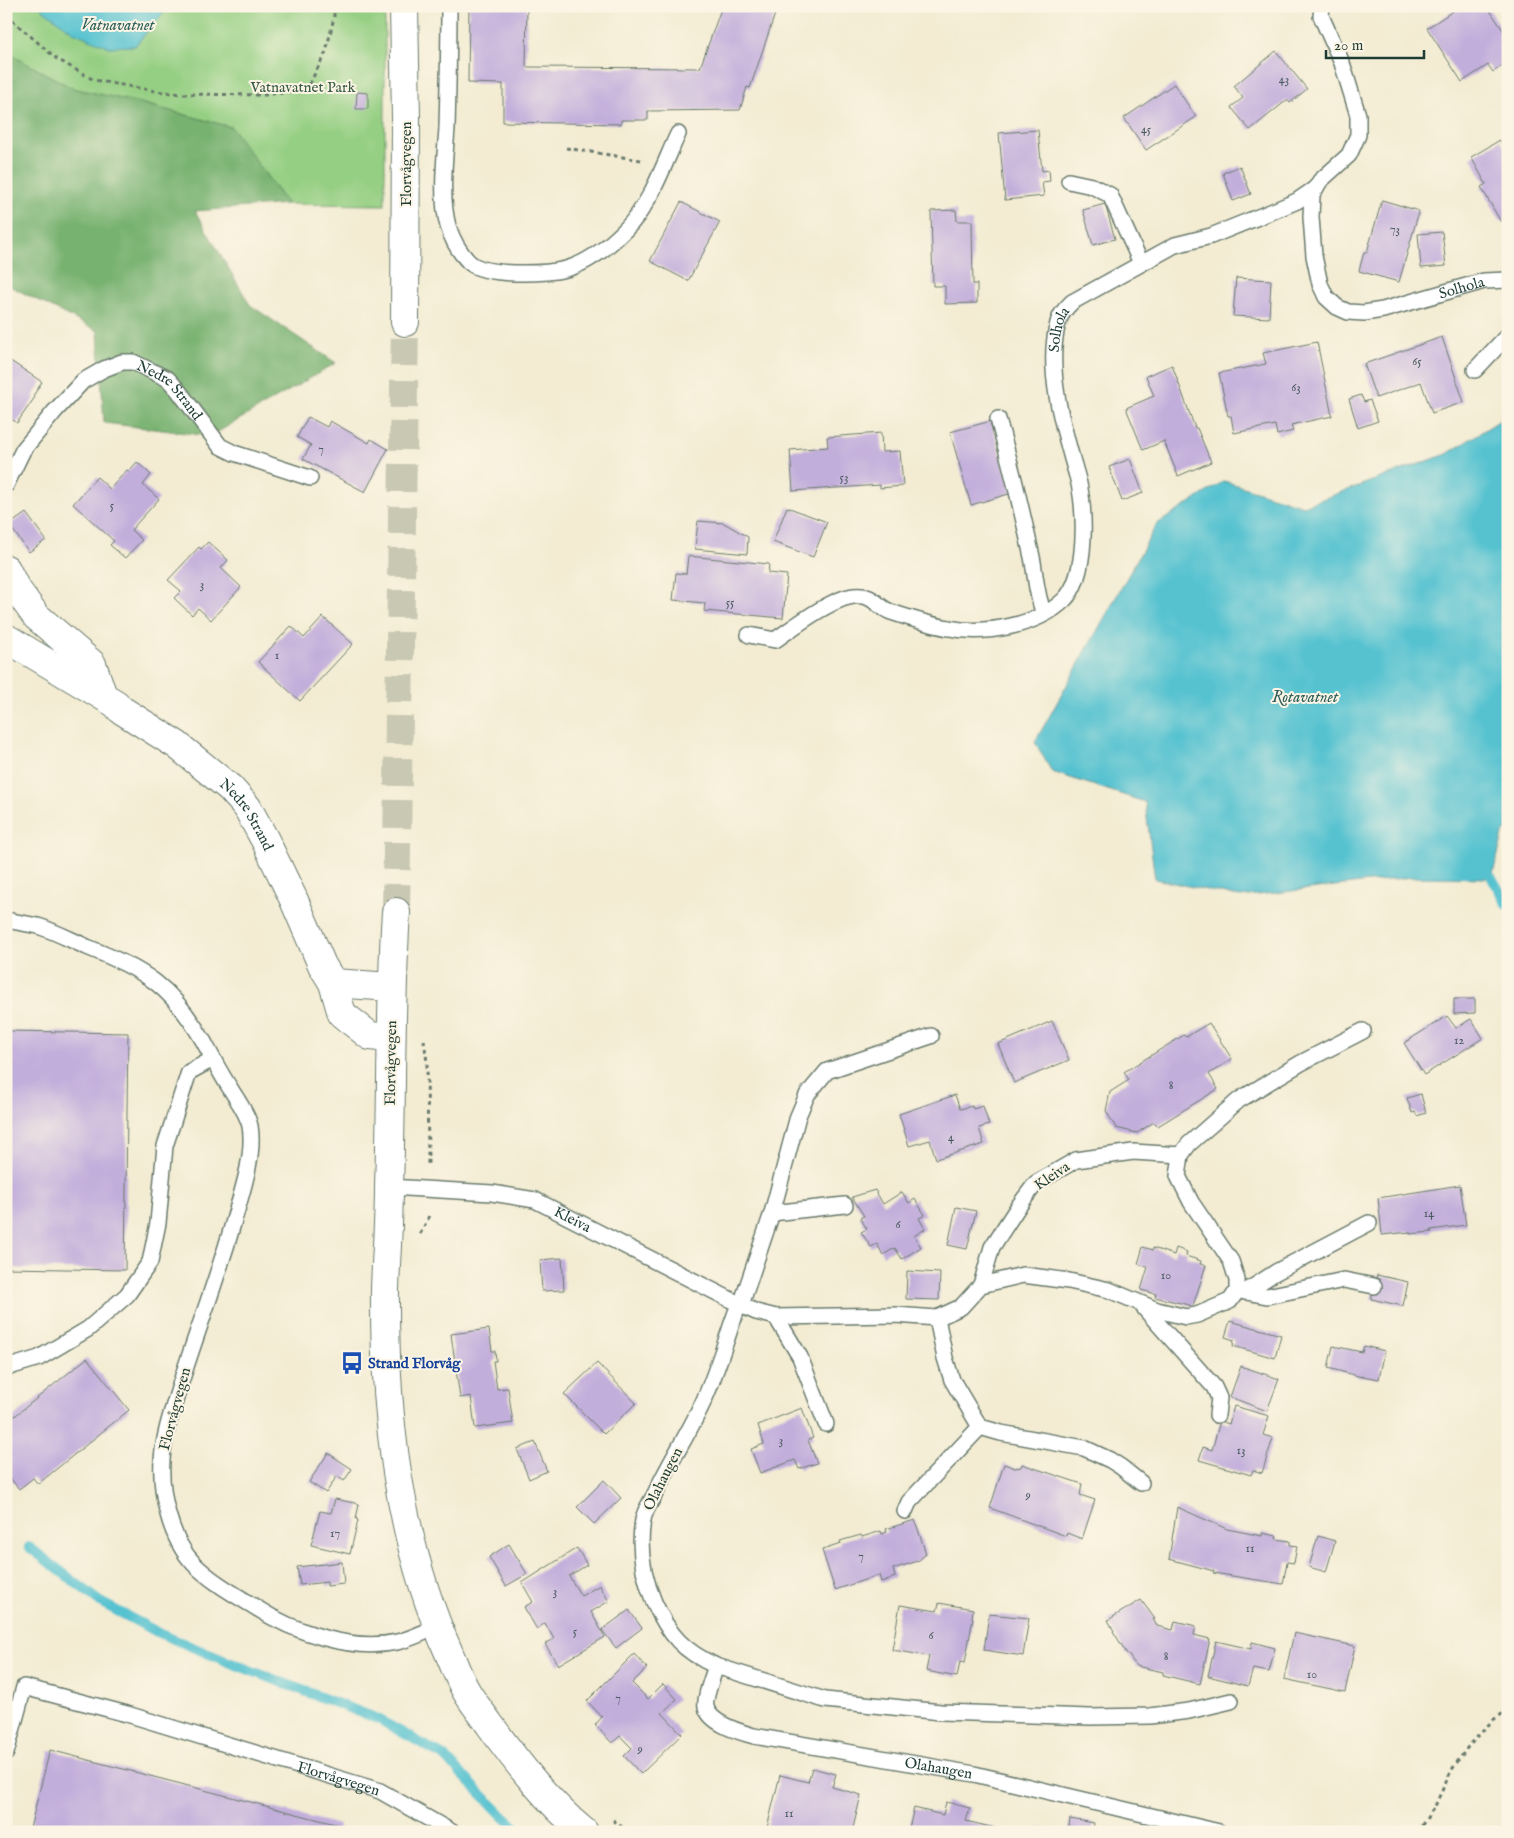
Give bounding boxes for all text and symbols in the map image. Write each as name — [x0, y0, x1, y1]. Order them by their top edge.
water label: Vatnavatnet — [81, 16, 155, 36]
scale bar — [1326, 28, 1424, 60]
text: 20 m — [1334, 36, 1364, 55]
house number: 43 — [1279, 72, 1289, 87]
park label: Vatnavatnet Park — [250, 78, 356, 97]
street label: Florvågvegen — [397, 121, 416, 207]
house number: 45 — [1141, 122, 1152, 137]
house number: 73 — [1390, 222, 1400, 237]
street label: Solhola — [1437, 272, 1487, 303]
street label: Solhola — [1044, 302, 1074, 353]
house number: 65 — [1412, 354, 1422, 369]
street label: Nedre Strand — [133, 356, 207, 425]
house number: 63 — [1291, 380, 1301, 395]
house number: 7 — [318, 442, 324, 457]
house number: 53 — [840, 470, 848, 485]
house number: 5 — [110, 498, 115, 513]
house number: 3 — [200, 577, 204, 592]
house number: 55 — [726, 595, 735, 610]
house number: 1 — [275, 648, 279, 663]
water label: Rotavatnet — [1272, 688, 1339, 708]
street label: Nedre Strand — [216, 774, 279, 855]
street label: Florvågvegen — [381, 1020, 401, 1106]
house number: 12 — [1454, 1033, 1464, 1048]
house number: 8 — [1169, 1078, 1174, 1093]
house number: 4 — [948, 1130, 954, 1145]
street label: Kleiva — [1031, 1157, 1074, 1195]
street label: Kleiva — [551, 1202, 595, 1237]
house number: 14 — [1424, 1206, 1434, 1221]
house number: 6 — [895, 1217, 901, 1232]
house number: 10 — [1161, 1268, 1171, 1283]
bus stop icon: Strand Florvåg — [339, 1350, 365, 1376]
place label: Strand Florvåg — [368, 1354, 461, 1373]
street label: Florvågvegen — [155, 1365, 195, 1453]
house number: 3 — [779, 1433, 783, 1448]
house number: 13 — [1237, 1443, 1245, 1458]
street label: Olahaugen — [639, 1444, 687, 1514]
house number: 9 — [1024, 1488, 1031, 1503]
house number: 17 — [330, 1526, 340, 1541]
house number: 11 — [1246, 1541, 1254, 1556]
house number: 7 — [858, 1549, 864, 1564]
house number: 3 — [553, 1584, 557, 1599]
house number: 5 — [573, 1624, 578, 1639]
house number: 6 — [928, 1628, 934, 1643]
house number: 8 — [1164, 1649, 1169, 1664]
house number: 10 — [1307, 1667, 1317, 1682]
house number: 7 — [615, 1691, 621, 1706]
house number: 9 — [636, 1742, 643, 1757]
street label: Olahaugen — [903, 1753, 974, 1783]
street label: Florvågvegen — [295, 1757, 382, 1800]
house number: 11 — [785, 1806, 793, 1821]

